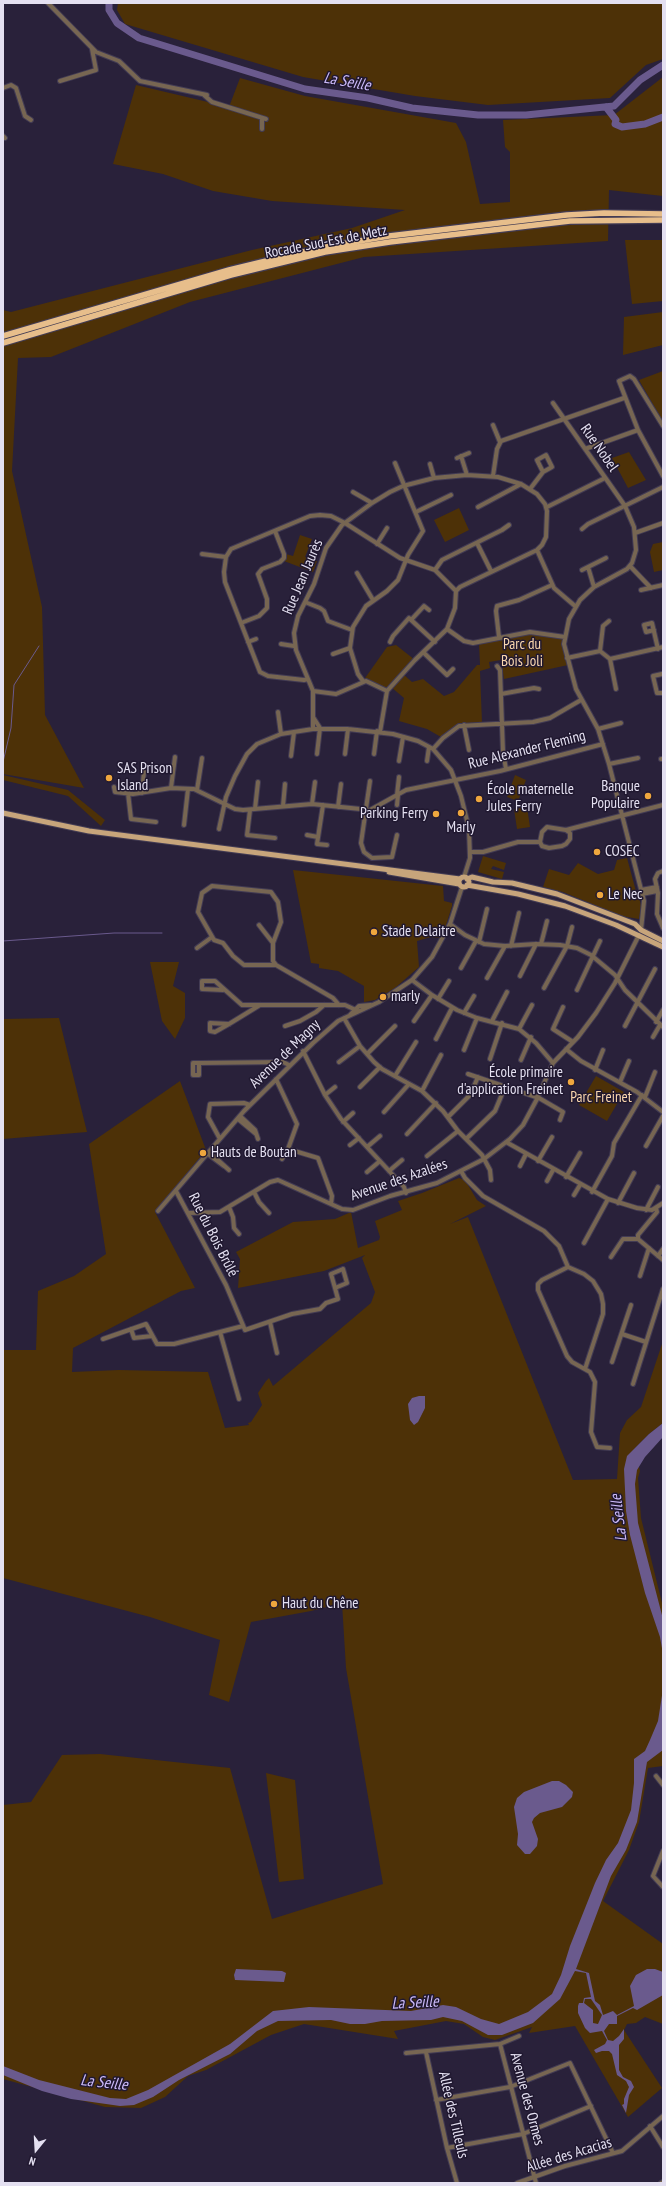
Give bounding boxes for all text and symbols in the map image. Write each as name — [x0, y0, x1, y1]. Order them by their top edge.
water label: La Seille — [322, 68, 372, 96]
street label: Rocade Sud-Est de Metz — [263, 221, 389, 263]
street label: Rue Nobel — [576, 421, 622, 475]
street label: Rue Jean Jaurès — [279, 537, 327, 617]
park label: Parc du Bois Joli — [501, 636, 543, 671]
street label: Rue Alexander Fleming — [466, 727, 588, 773]
place label: SAS Prison Island — [117, 760, 172, 795]
marker: SAS Prison Island — [104, 773, 114, 783]
place label: Banque Populaire — [591, 778, 640, 813]
place label: École maternelle Jules Ferry — [487, 781, 574, 816]
marker: Banque Populaire — [643, 791, 653, 801]
marker: École maternelle Jules Ferry — [474, 794, 484, 804]
place label: Parking Ferry — [360, 805, 428, 823]
marker: Marly — [456, 808, 466, 818]
marker: Parking Ferry — [431, 809, 441, 819]
place label: Marly — [447, 819, 475, 837]
place label: COSEC — [605, 843, 639, 861]
marker: COSEC — [592, 847, 602, 857]
place label: Le Nec — [608, 886, 642, 904]
marker: Le Nec — [595, 890, 605, 900]
place label: Stade Delaitre — [382, 923, 456, 941]
marker: Stade Delaitre — [369, 927, 379, 937]
place label: marly — [391, 988, 420, 1006]
marker: marly — [378, 992, 388, 1002]
street label: Avenue de Magny — [246, 1016, 324, 1092]
place label: École primaire d'application Freinet — [457, 1064, 563, 1099]
marker: École primaire d'application Freinet — [566, 1077, 576, 1087]
park label: Parc Freinet — [570, 1089, 632, 1107]
place label: Hauts de Boutan — [211, 1144, 297, 1162]
marker: Hauts de Boutan — [198, 1148, 208, 1158]
street label: Avenue des Azalées — [348, 1155, 450, 1205]
street label: Rue du Bois Brûlé — [184, 1190, 242, 1280]
water label: La Seille — [607, 1493, 631, 1543]
place label: Haut du Chêne — [282, 1595, 358, 1613]
marker: Haut du Chêne — [269, 1599, 279, 1609]
water label: La Seille — [391, 1992, 439, 2014]
street label: Avenue des Ormes — [506, 2051, 548, 2147]
street label: Allée des Tilleuls — [434, 2070, 472, 2160]
water label: La Seille — [80, 2071, 128, 2095]
north arrow — [16, 2130, 56, 2170]
street label: Allée des Acacias — [524, 2133, 614, 2177]
text: N — [27, 2154, 37, 2169]

